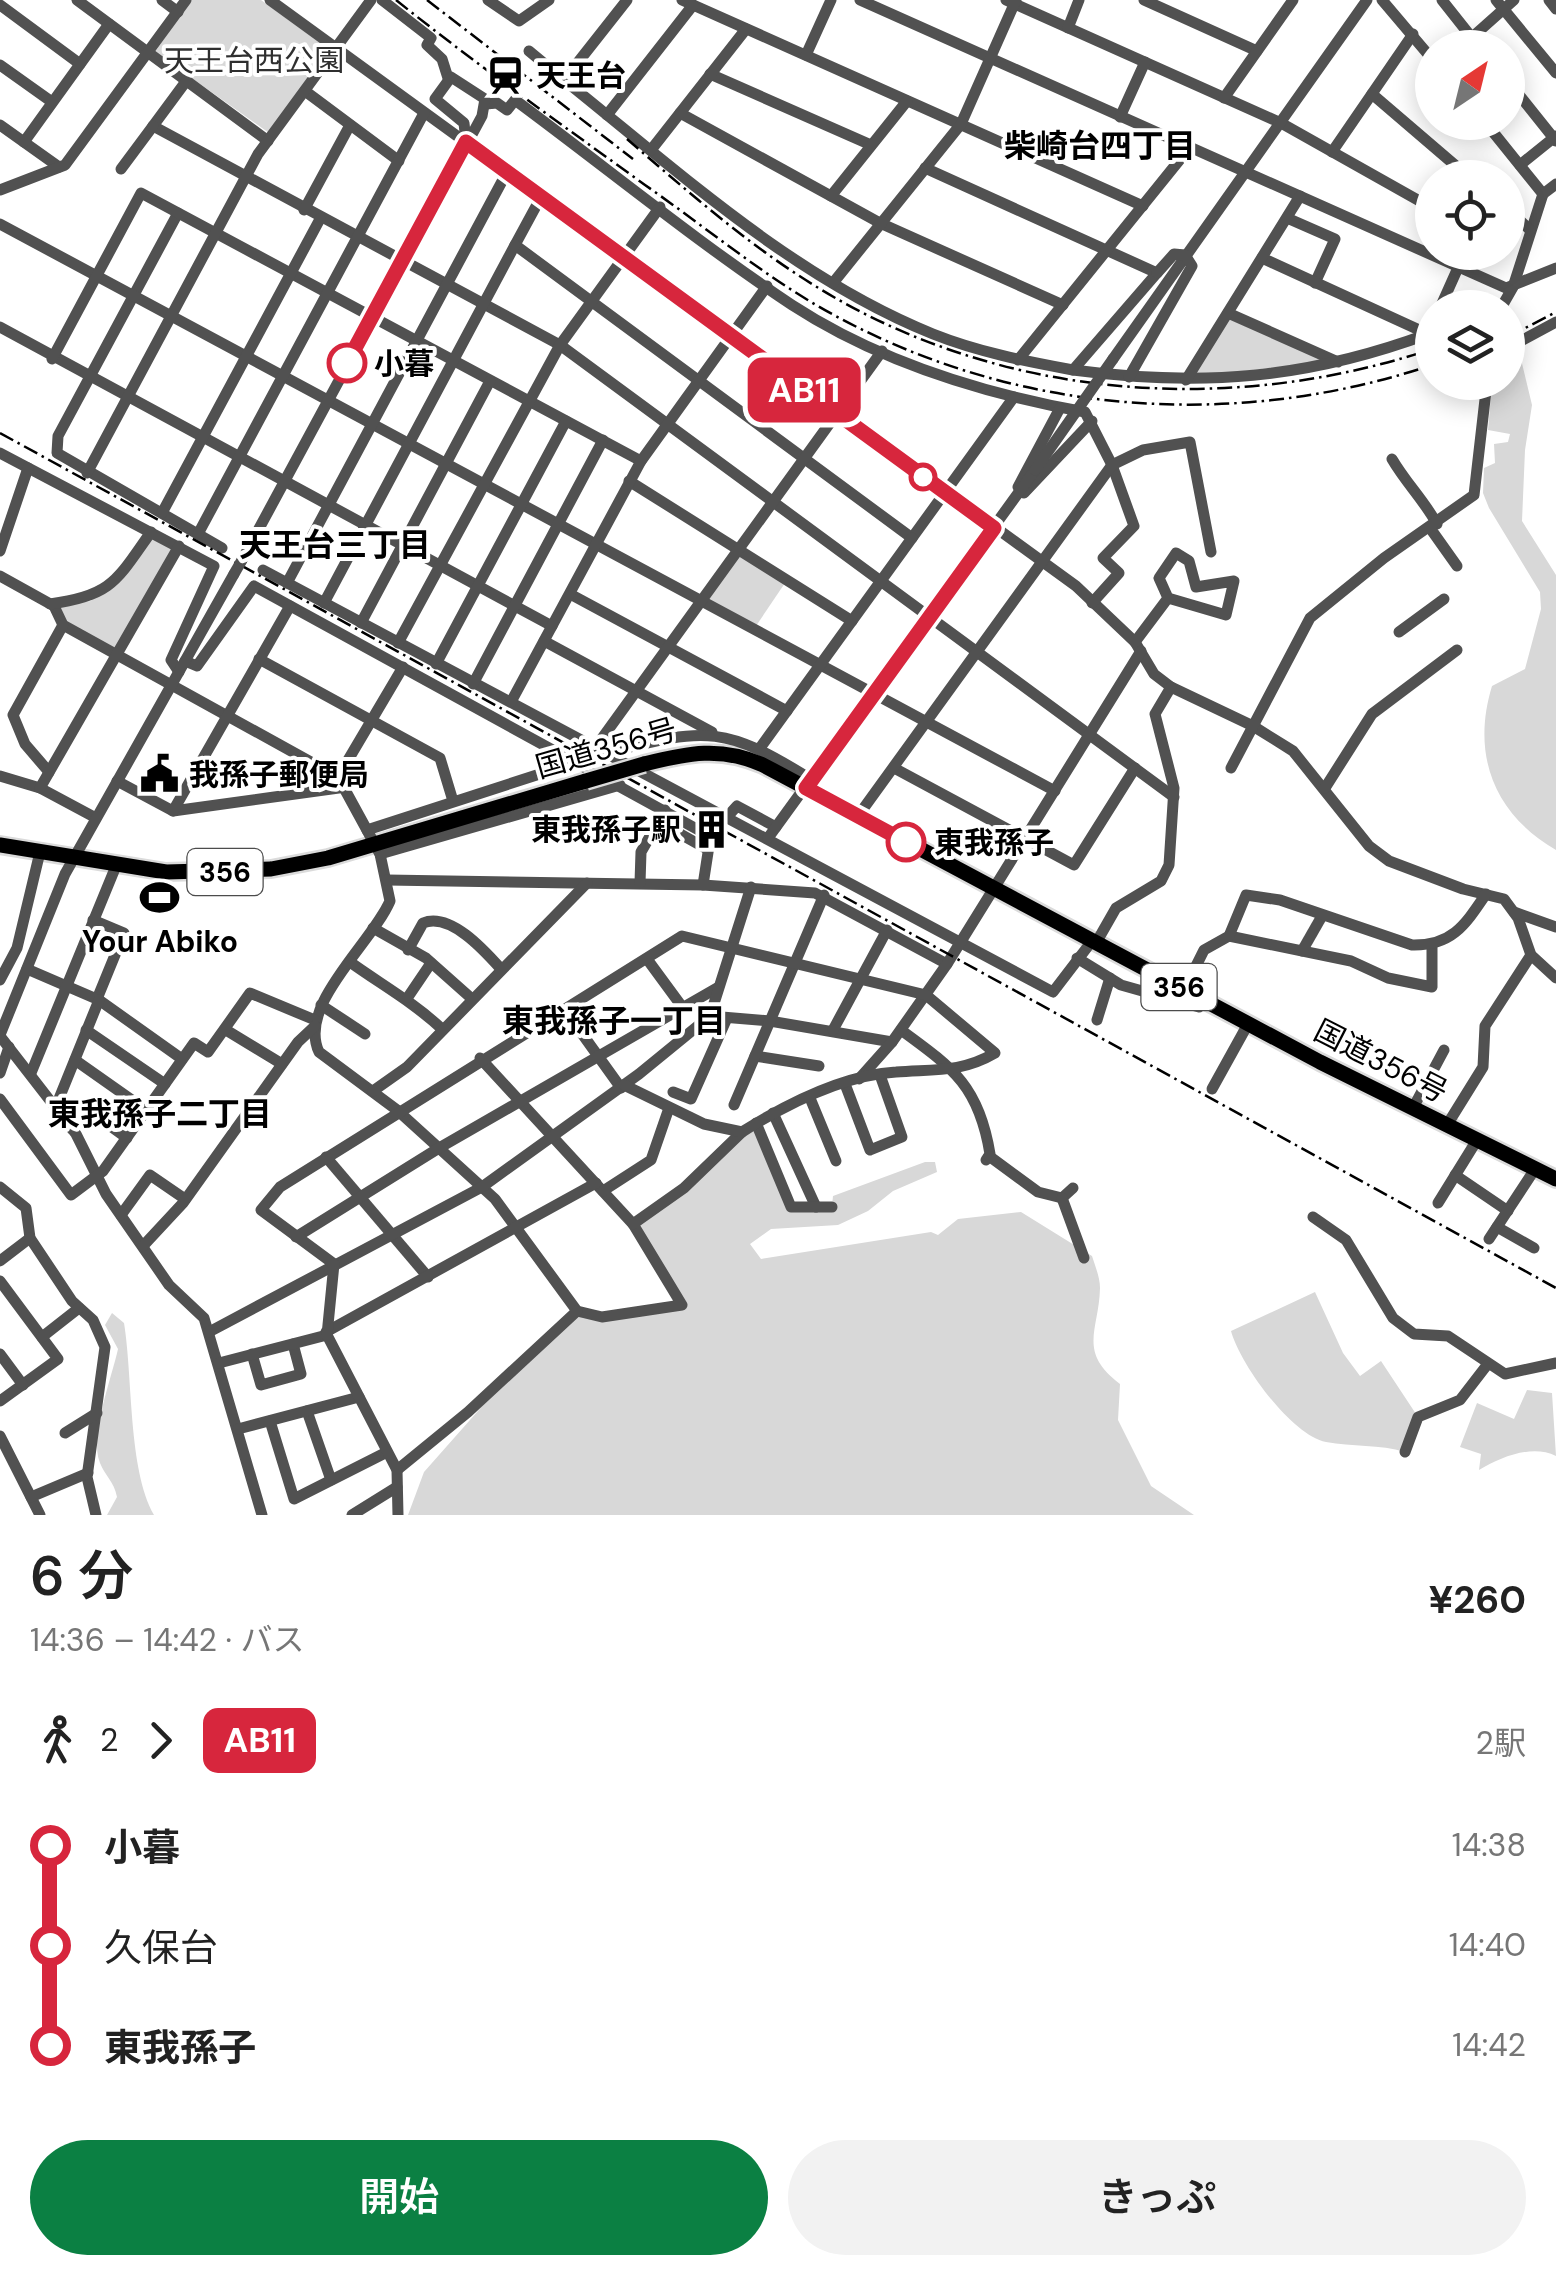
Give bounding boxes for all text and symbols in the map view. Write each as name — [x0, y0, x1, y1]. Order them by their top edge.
north arrow — [1415, 30, 1525, 140]
map controls — [1415, 30, 1525, 400]
park label: 天王台西公園 — [164, 41, 344, 80]
station icon: 天王台 — [485, 54, 527, 96]
place label: 天王台 — [536, 56, 626, 95]
district label: 柴崎台四丁目 — [1004, 125, 1196, 167]
button: locate — [1415, 160, 1525, 270]
button: layers — [1415, 290, 1525, 400]
marker: 小暮 — [328, 344, 366, 382]
place label: 小暮 — [374, 344, 434, 383]
line badge: AB11 — [734, 358, 874, 422]
text: AB11 — [768, 367, 840, 413]
unlabelled marker — [910, 464, 936, 490]
district label: 天王台三丁目 — [239, 524, 431, 566]
street label: 国道356号 — [531, 709, 681, 787]
public building icon: 我孫子郵便局 — [138, 753, 180, 795]
place label: 我孫子郵便局 — [189, 755, 369, 794]
building icon: 東我孫子駅 — [690, 808, 732, 850]
place label: 東我孫子駅 — [531, 810, 681, 849]
marker: 東我孫子 — [887, 823, 925, 861]
place label: 東我孫子 — [934, 823, 1054, 862]
road number: 356 — [188, 849, 262, 895]
sports icon: Your Abiko — [139, 876, 181, 918]
place label: Your Abiko — [82, 922, 238, 961]
road number: 356 — [1142, 964, 1216, 1010]
district label: 東我孫子一丁目 — [502, 1000, 726, 1042]
street label: 国道356号 — [1308, 1011, 1454, 1111]
district label: 東我孫子二丁目 — [48, 1093, 272, 1135]
text: 6 分 — [30, 1540, 133, 1612]
text: ¥260 — [1429, 1575, 1526, 1625]
text: 14:36 – 14:42 · バス — [30, 1619, 304, 1661]
icon: walk — [30, 1713, 85, 1768]
icon: forward — [133, 1713, 188, 1768]
text: AB11 — [223, 1717, 296, 1763]
text: 2 — [100, 1719, 118, 1761]
text: 2駅 — [1476, 1722, 1526, 1764]
text: 小暮 — [104, 1823, 180, 1873]
text: 14:38 — [1452, 1824, 1526, 1866]
text: 久保台 — [104, 1923, 218, 1973]
text: 14:40 — [1449, 1924, 1526, 1966]
text: 東我孫子 — [104, 2023, 256, 2073]
text: 14:42 — [1452, 2024, 1526, 2066]
button: 開始 — [30, 2140, 768, 2255]
button: きっぷ — [788, 2140, 1526, 2255]

